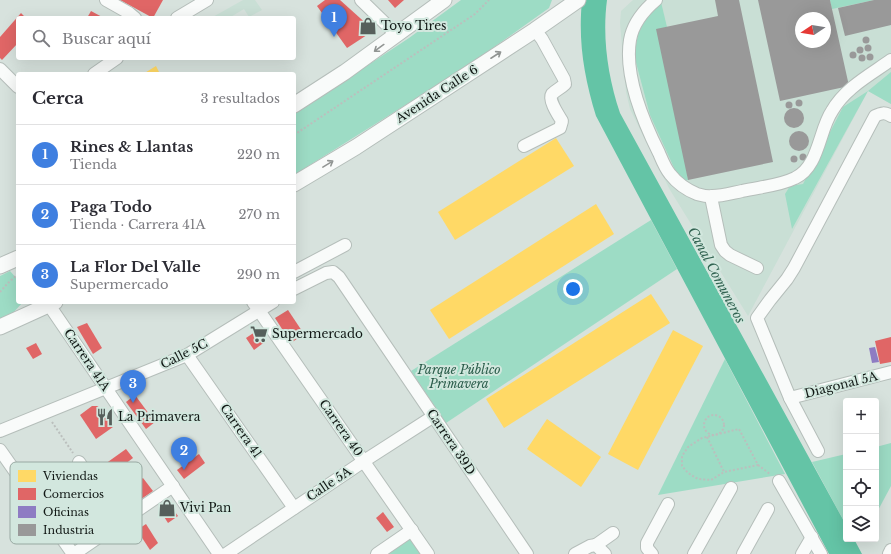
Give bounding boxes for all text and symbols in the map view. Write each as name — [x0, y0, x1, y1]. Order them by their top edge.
pin: 1 — [321, 4, 347, 37]
north arrow — [795, 12, 831, 48]
search box — [16, 16, 296, 60]
shop icon: Toyo Tires — [358, 16, 378, 36]
place label: Toyo Tires — [381, 18, 447, 33]
icon: search — [30, 27, 52, 49]
text: Buscar aquí — [62, 29, 151, 48]
one-way arrow — [374, 44, 385, 52]
one-way arrow — [490, 51, 502, 59]
street label: Avenida Calle 6 — [392, 61, 481, 126]
text: Cerca — [32, 88, 84, 109]
text: 3 resultados — [201, 90, 280, 107]
text: Rines & Llantas — [70, 137, 193, 156]
text: 1 — [42, 146, 48, 163]
text: 220 m — [237, 146, 280, 163]
text: Tienda — [70, 156, 117, 173]
one-way arrow — [322, 160, 333, 168]
text: Paga Todo — [70, 197, 152, 216]
text: 2 — [41, 206, 49, 223]
text: 270 m — [239, 206, 280, 223]
text: Tienda · Carrera 41A — [70, 216, 206, 233]
water label: Canal Comuneros — [684, 224, 749, 326]
text: La Flor Del Valle — [70, 257, 201, 276]
text: 3 — [41, 266, 49, 283]
text: 290 m — [237, 266, 280, 283]
text: Supermercado — [70, 276, 168, 293]
your location — [563, 279, 583, 299]
supermarket icon: Supermercado — [249, 324, 269, 344]
street label: Carrera 41A — [61, 326, 114, 394]
place label: Supermercado — [272, 326, 363, 341]
street label: Calle 5C — [158, 335, 210, 372]
park label: Parque Público Primavera — [416, 362, 501, 391]
street label: Diagonal 5A — [803, 368, 880, 401]
pin: 3 — [120, 370, 146, 403]
street label: Carrera 40 — [316, 396, 366, 459]
map controls — [843, 398, 879, 542]
button: + — [843, 398, 879, 434]
street label: Carrera 41 — [217, 401, 265, 461]
street label: Carrera 39D — [424, 406, 479, 477]
restaurant icon: La Primavera — [95, 407, 115, 427]
place label: La Primavera — [118, 409, 201, 424]
button: − — [843, 434, 879, 470]
pin: 2 — [171, 437, 197, 470]
legend — [10, 462, 142, 544]
street label: Calle 5A — [304, 463, 354, 504]
text: Viviendas — [42, 469, 98, 483]
button: locate — [843, 470, 879, 506]
text: Comercios — [43, 487, 104, 501]
shop icon: Vivi Pan — [157, 498, 177, 518]
place label: Vivi Pan — [179, 500, 231, 515]
text: Oficinas — [43, 505, 89, 519]
button: layers — [843, 506, 879, 542]
text: Industria — [43, 523, 95, 537]

